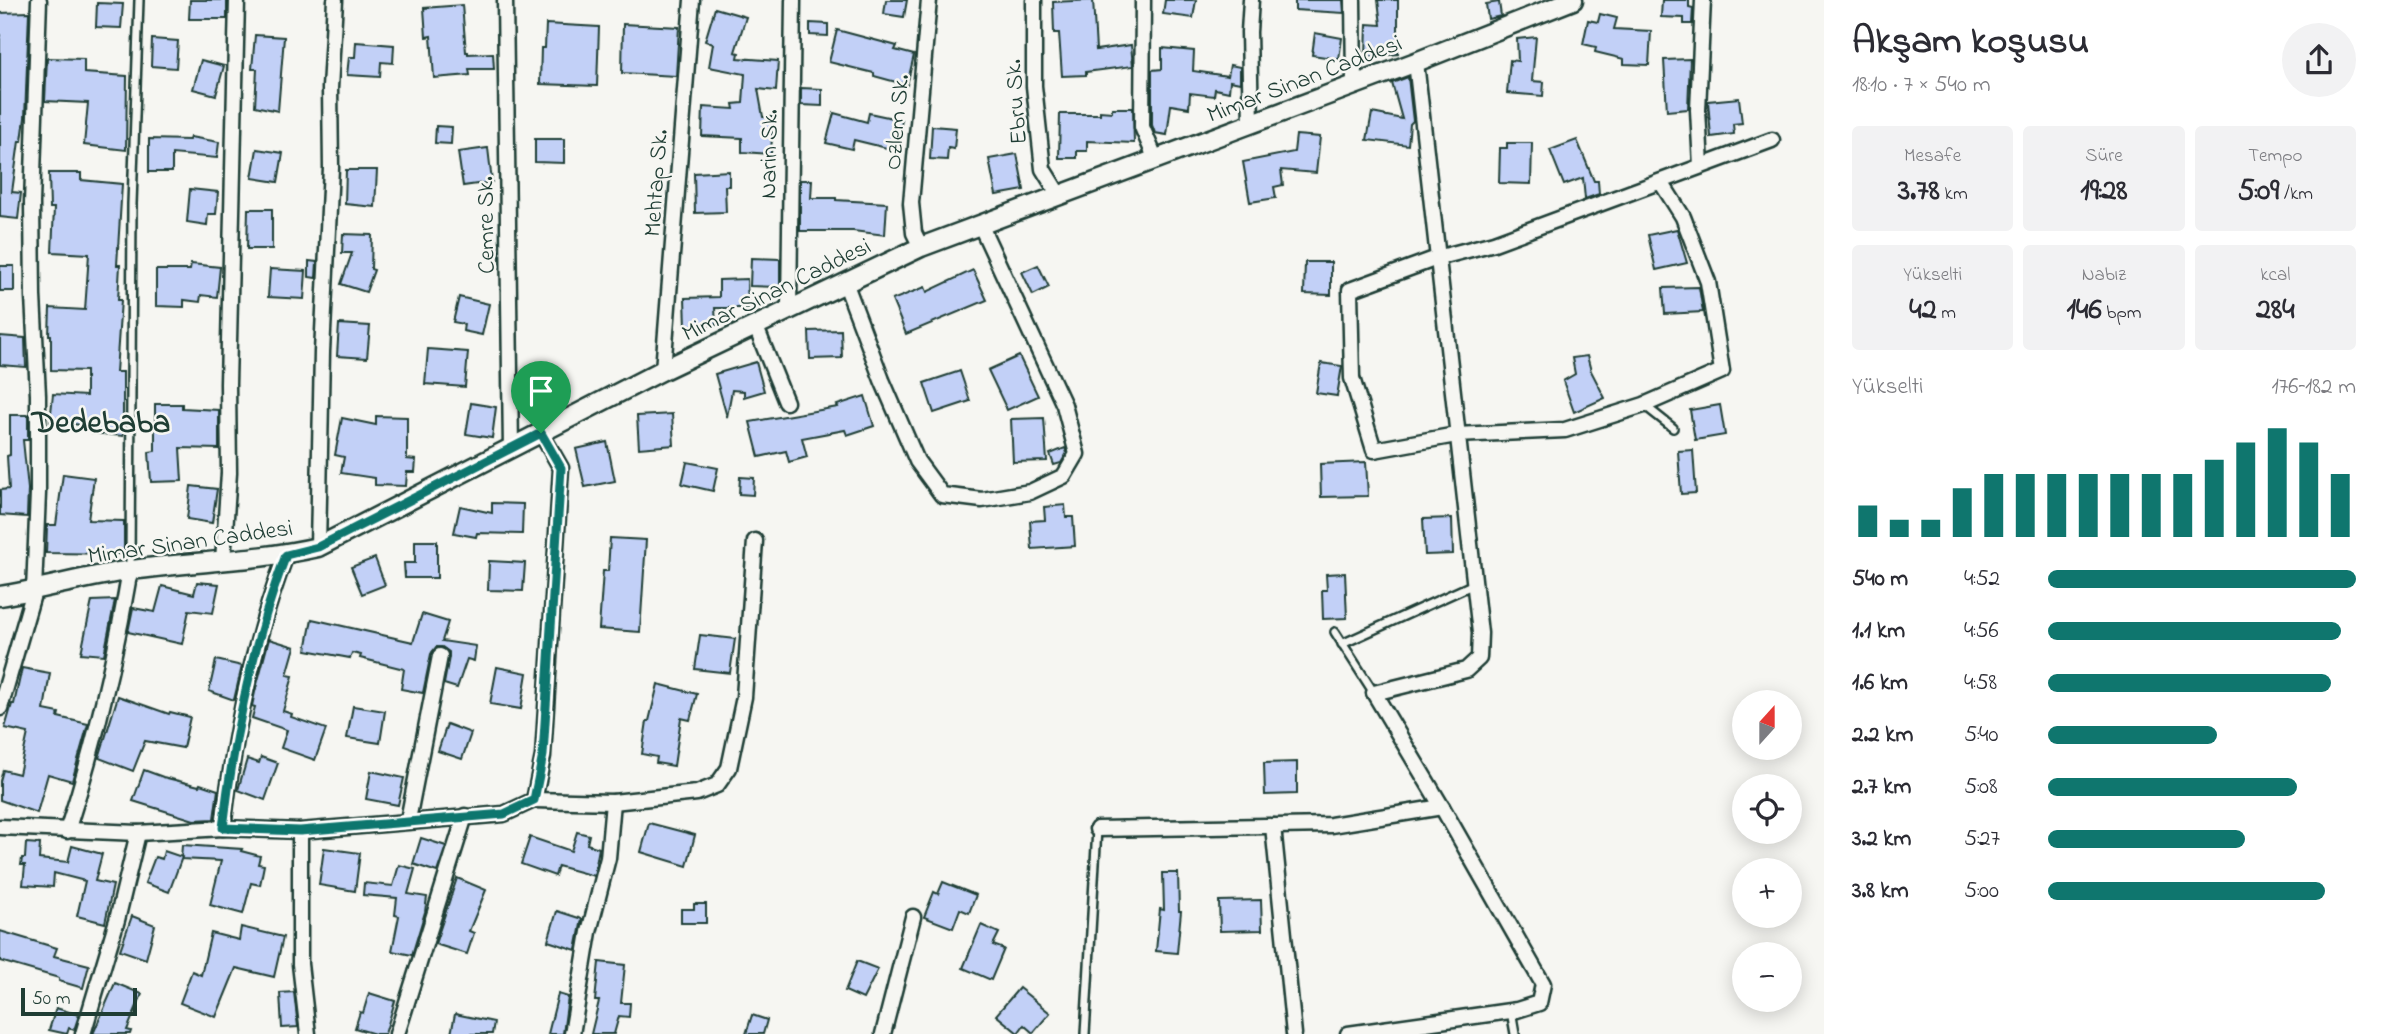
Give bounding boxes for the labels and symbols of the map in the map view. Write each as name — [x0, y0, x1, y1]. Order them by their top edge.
street label: Mimar Sinan Caddesi — [1202, 27, 1408, 134]
street label: Ebru Sk. — [997, 58, 1038, 146]
street label: Ozlem Sk. — [877, 73, 920, 172]
street label: Narin Sk. — [752, 109, 789, 199]
street label: Mehtap Sk. — [636, 128, 679, 238]
street label: Cemre Sk. — [469, 176, 506, 274]
street label: Mimar Sinan Caddesi — [677, 230, 878, 352]
pin — [511, 361, 571, 433]
district label: Dedebaba — [30, 401, 170, 448]
street label: Mimar Sinan Caddesi — [86, 512, 295, 575]
north arrow — [1732, 690, 1802, 760]
scale bar — [21, 985, 136, 1017]

